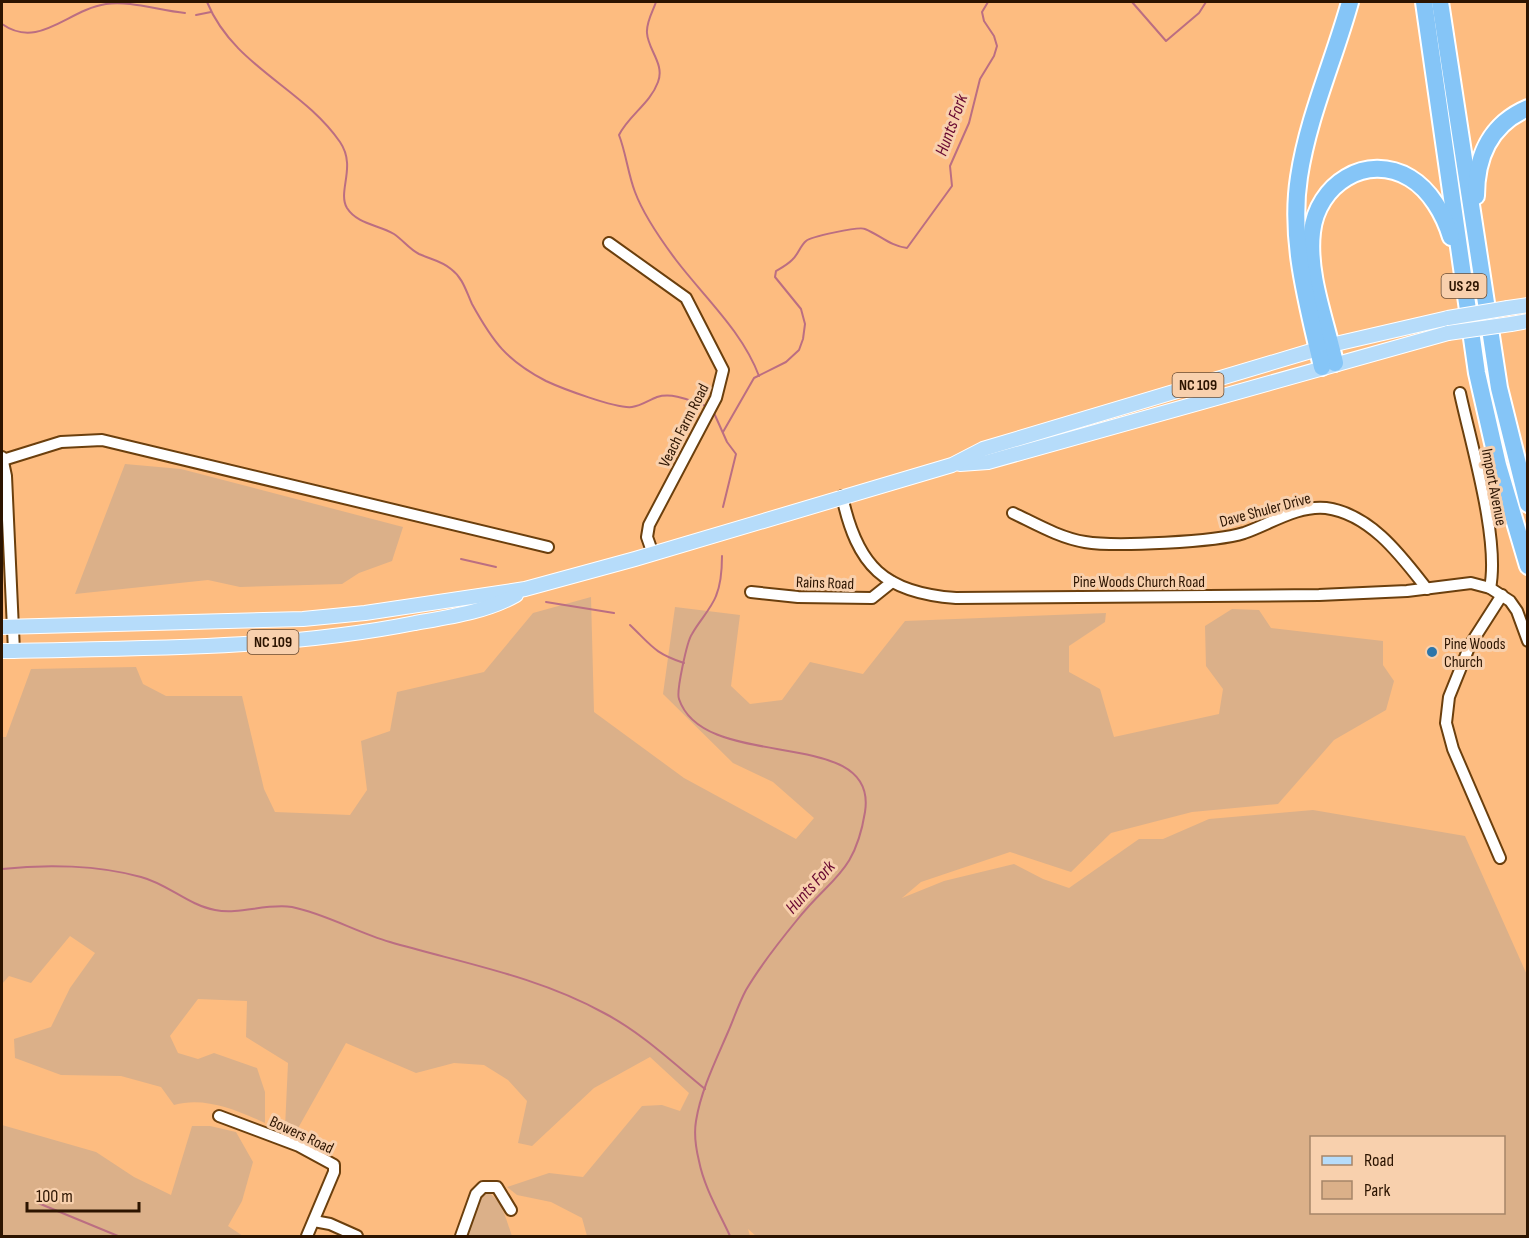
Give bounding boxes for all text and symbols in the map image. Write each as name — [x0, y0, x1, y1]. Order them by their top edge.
water label: Hunts Fork — [931, 90, 973, 159]
road number: US 29 — [1442, 274, 1486, 298]
road number: NC 109 — [1172, 373, 1224, 397]
street label: Veach Farm Road — [655, 381, 713, 471]
street label: Import Avenue — [1477, 447, 1510, 527]
street label: Dave Shuler Drive — [1218, 489, 1313, 532]
street label: Rains Road — [796, 573, 854, 594]
street label: Pine Woods Church Road — [1073, 573, 1205, 592]
road number: NC 109 — [248, 630, 298, 654]
place label: Pine Woods Church — [1444, 635, 1506, 672]
marker: Pine Woods Church — [1425, 645, 1439, 659]
water label: Hunts Fork — [781, 856, 840, 918]
street label: Bowers Road — [266, 1112, 336, 1158]
legend — [1310, 1136, 1505, 1214]
text: Road — [1364, 1150, 1394, 1171]
scale bar — [27, 1175, 140, 1213]
text: Park — [1364, 1180, 1390, 1201]
text: 100 m — [36, 1186, 73, 1207]

